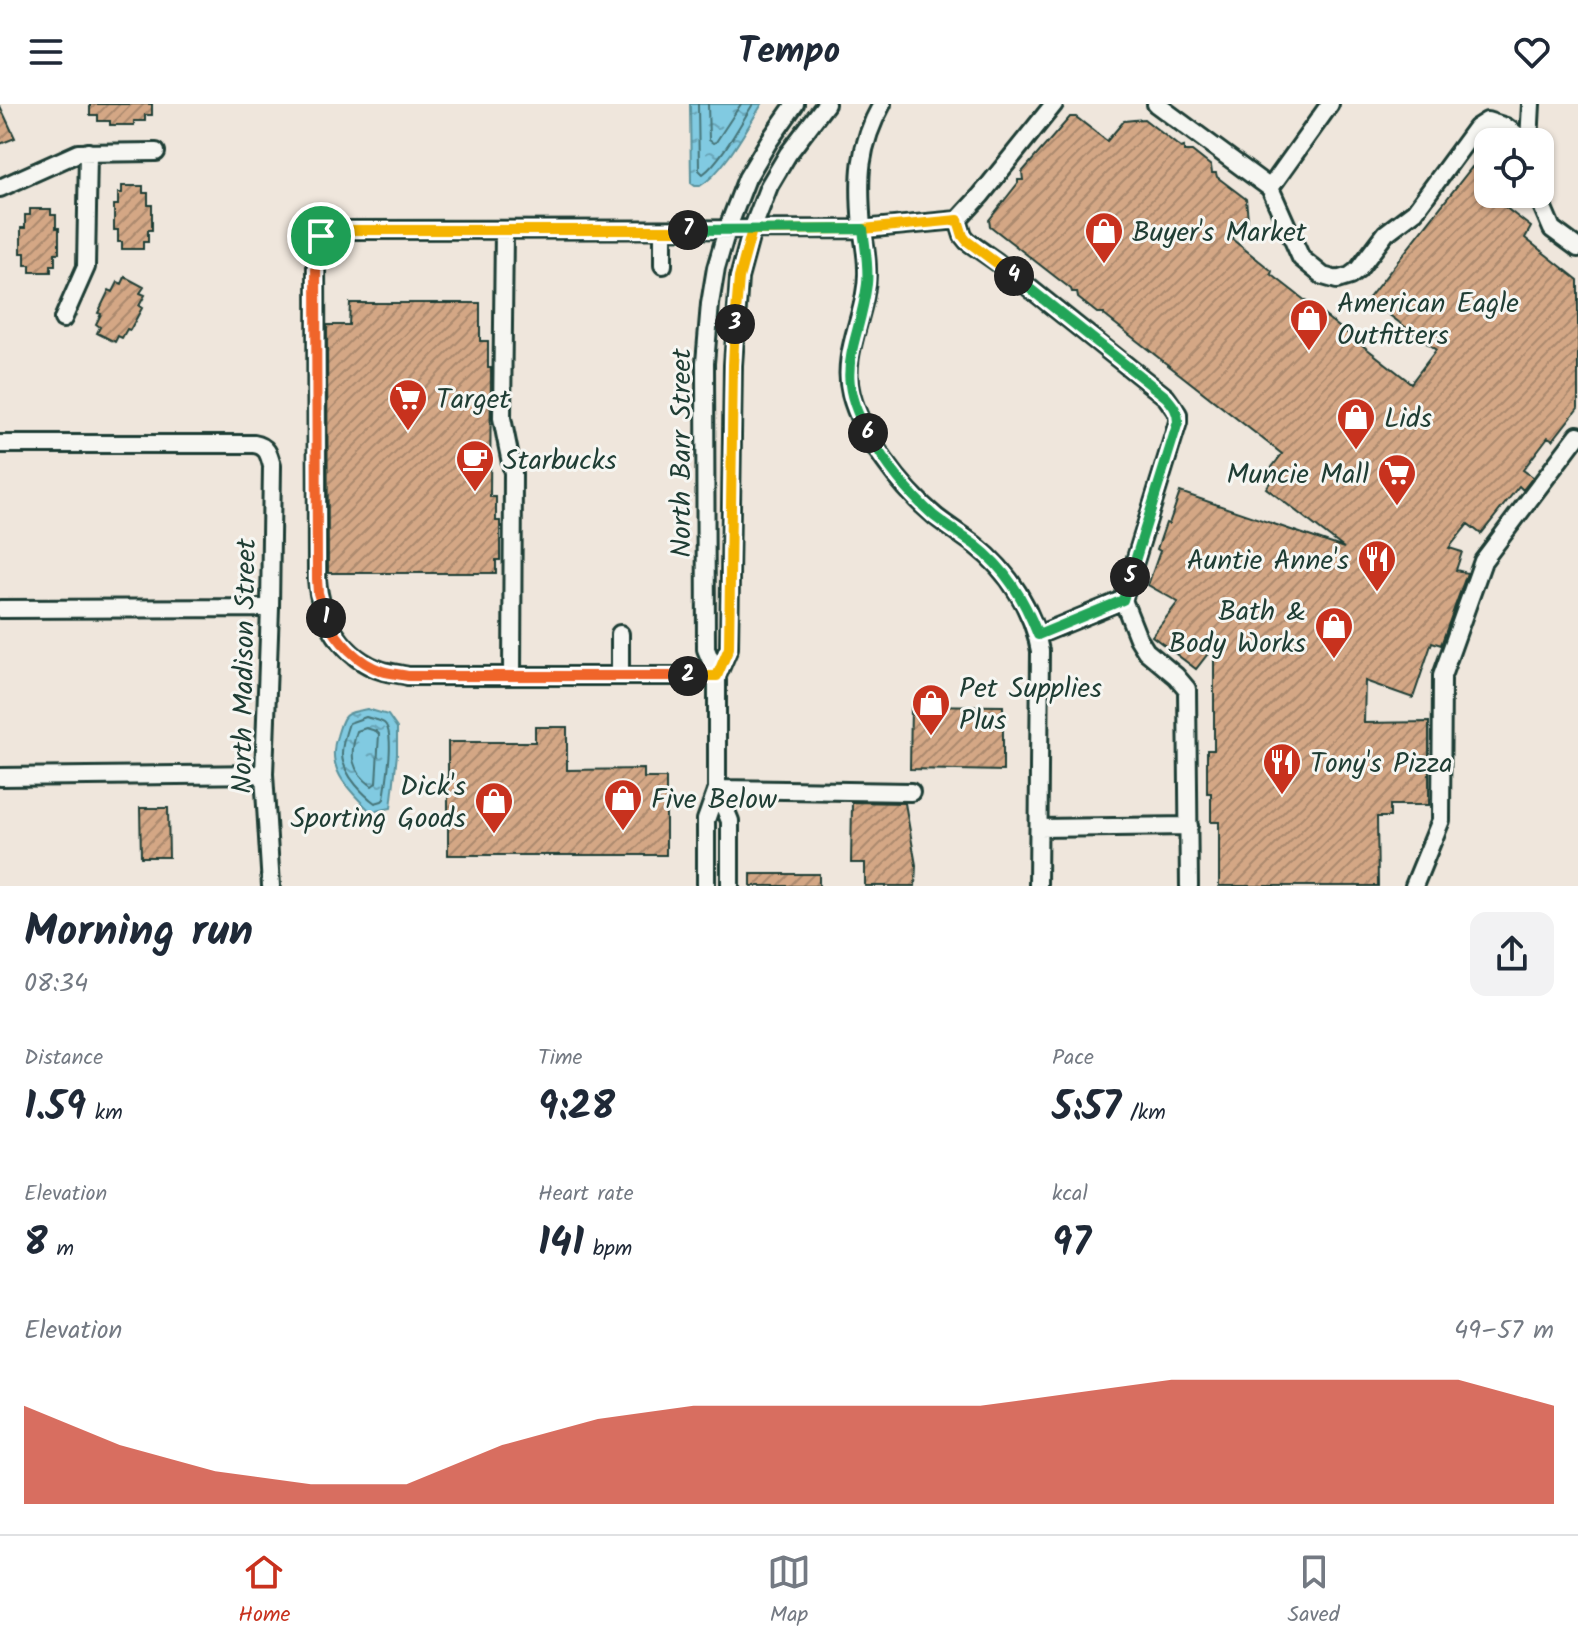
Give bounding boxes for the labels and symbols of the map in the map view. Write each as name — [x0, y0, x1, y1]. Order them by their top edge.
pin — [287, 202, 355, 270]
pin: 7 — [668, 210, 708, 250]
shop icon: Buyer's Market — [1083, 210, 1125, 265]
place label: Buyer's Market — [1132, 211, 1308, 256]
pin: 4 — [994, 256, 1034, 296]
place label: American Eagle Outfitters — [1337, 282, 1519, 359]
shop icon: American Eagle Outfitters — [1288, 297, 1330, 352]
pin: 3 — [715, 304, 755, 344]
street label: North Barr Street — [660, 347, 705, 558]
supermarket icon: Target — [387, 377, 429, 432]
place label: Target — [436, 378, 511, 423]
shop icon: Lids — [1335, 396, 1377, 451]
place label: Lids — [1384, 397, 1432, 442]
pin: 6 — [848, 413, 888, 453]
cafe icon: Starbucks — [454, 438, 496, 493]
place label: Starbucks — [503, 439, 617, 484]
supermarket icon: Muncie Mall — [1376, 452, 1418, 507]
place label: Muncie Mall — [1227, 453, 1369, 498]
street label: North Madison Street — [221, 537, 270, 794]
restaurant icon: Auntie Anne's — [1356, 538, 1398, 593]
place label: Auntie Anne's — [1187, 539, 1349, 584]
pin: 5 — [1110, 557, 1150, 597]
place label: Bath & Body Works — [1168, 590, 1306, 667]
pin: 1 — [306, 598, 346, 638]
shop icon: Bath & Body Works — [1313, 605, 1355, 660]
pin: 2 — [668, 656, 708, 696]
place label: Pet Supplies Plus — [959, 667, 1102, 744]
shop icon: Pet Supplies Plus — [910, 682, 952, 737]
restaurant icon: Tony's Pizza — [1261, 741, 1303, 796]
place label: Tony's Pizza — [1310, 742, 1453, 787]
place label: Dick's Sporting Goods — [290, 765, 466, 842]
shop icon: Five Below — [602, 777, 644, 832]
place label: Five Below — [651, 778, 777, 823]
shop icon: Dick's Sporting Goods — [473, 780, 515, 835]

